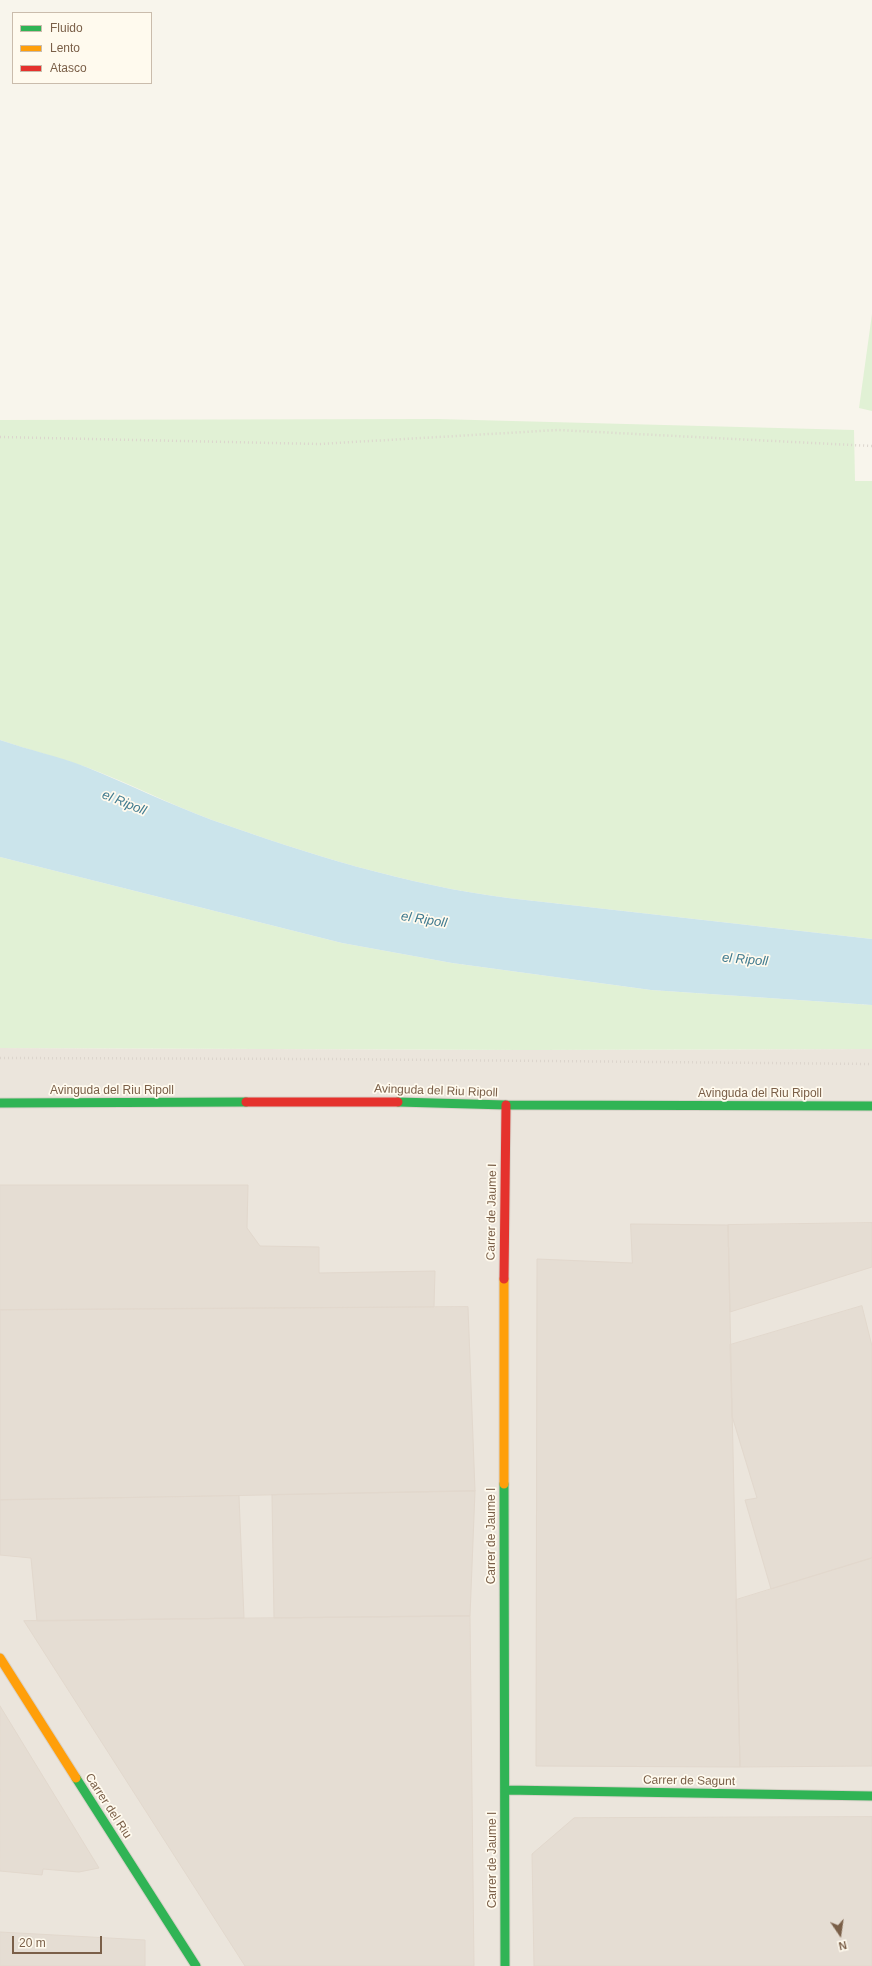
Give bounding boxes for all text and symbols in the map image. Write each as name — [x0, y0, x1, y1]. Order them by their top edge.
legend — [12, 12, 152, 84]
text: Fluido — [50, 21, 83, 35]
text: Lento — [50, 41, 80, 55]
text: Atasco — [50, 61, 87, 75]
water label: el Ripoll — [100, 787, 148, 819]
water label: el Ripoll — [400, 909, 448, 931]
water label: el Ripoll — [721, 950, 769, 970]
street label: Avinguda del Riu Ripoll — [374, 1082, 498, 1100]
street label: Avinguda del Riu Ripoll — [50, 1084, 174, 1098]
street label: Avinguda del Riu Ripoll — [698, 1087, 822, 1101]
street label: Carrer de Jaume I — [484, 1164, 500, 1260]
street label: Carrer de Jaume I — [485, 1488, 499, 1584]
street label: Carrer del Riu — [82, 1771, 134, 1841]
street label: Carrer de Sagunt — [643, 1773, 735, 1789]
street label: Carrer de Jaume I — [486, 1812, 500, 1908]
north arrow — [820, 1914, 860, 1954]
scale bar — [14, 1928, 104, 1954]
text: 20 m — [19, 1936, 46, 1950]
text: N — [837, 1939, 848, 1952]

